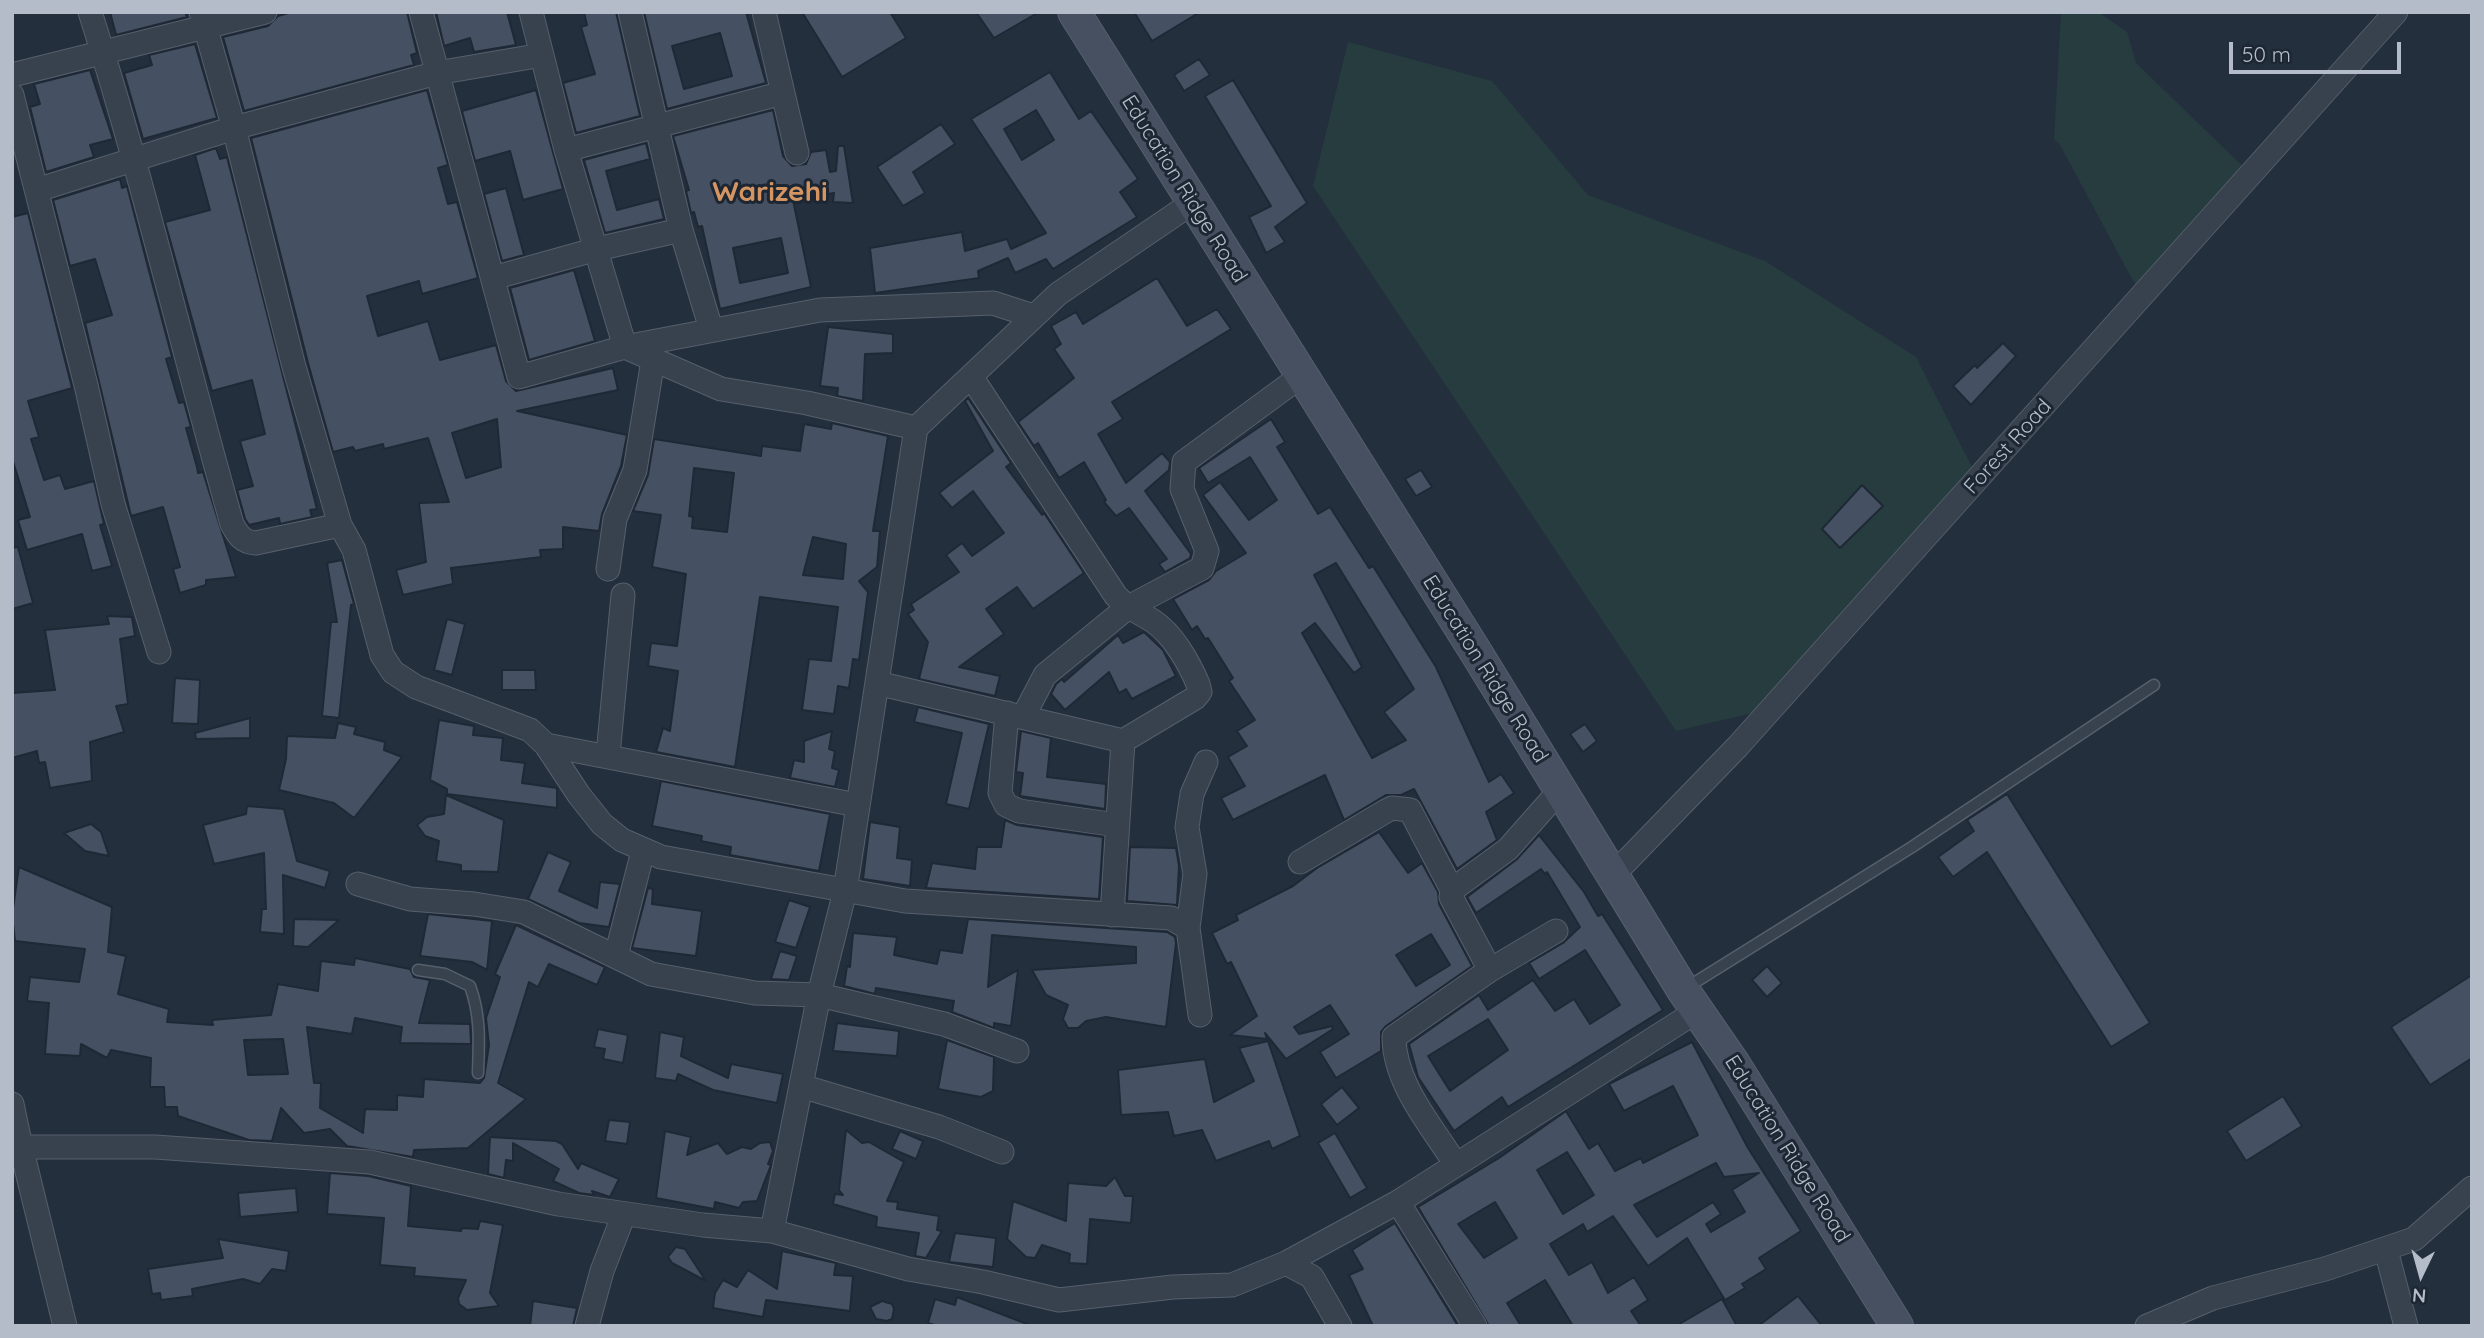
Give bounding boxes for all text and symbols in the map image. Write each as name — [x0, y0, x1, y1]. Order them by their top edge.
scale bar — [2232, 28, 2404, 72]
text: 50 m — [2242, 41, 2291, 67]
street label: Education Ridge Road — [1116, 91, 1252, 287]
district label: Warizehi — [712, 176, 828, 210]
street label: Forest Road — [1959, 395, 2057, 499]
street label: Education Ridge Road — [1417, 571, 1553, 767]
street label: Education Ridge Road — [1719, 1051, 1855, 1247]
north arrow — [2386, 1240, 2456, 1310]
text: N — [2411, 1283, 2427, 1308]

